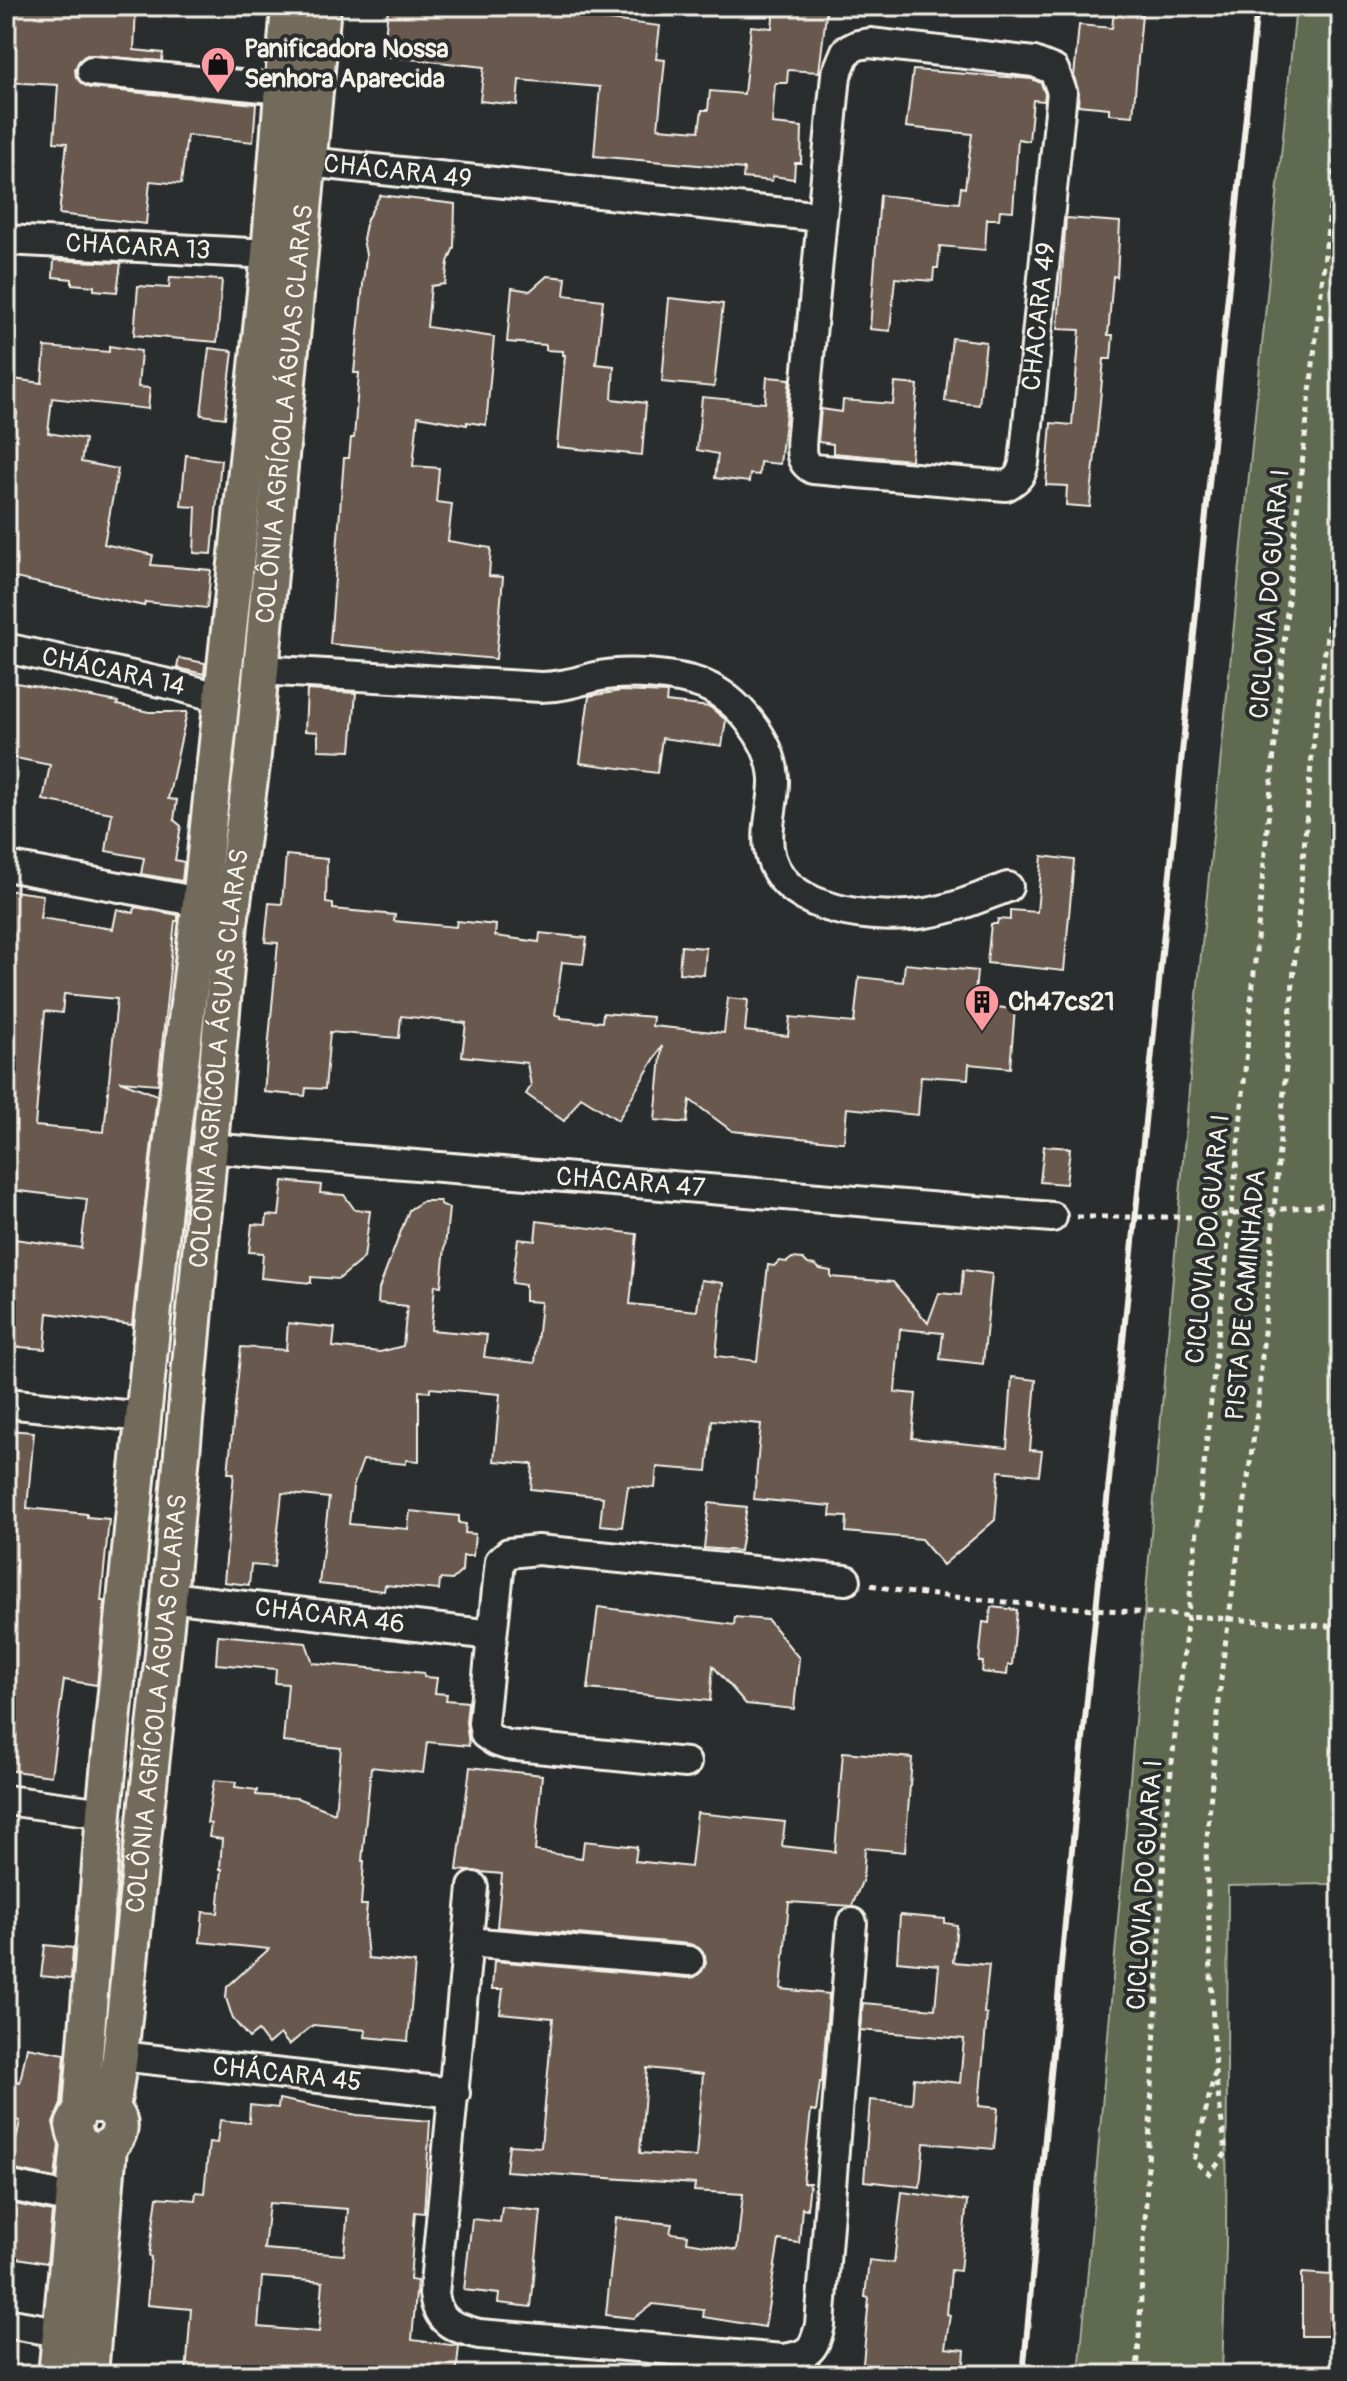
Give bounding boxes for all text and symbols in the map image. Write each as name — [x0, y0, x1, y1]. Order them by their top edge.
place label: Panificadora Nossa Senhora Aparecida — [244, 33, 449, 95]
shop icon: Panificadora Nossa Senhora Aparecida — [199, 45, 237, 95]
street label: CHÁCARA 49 — [322, 148, 473, 195]
street label: COLÔNIA AGRÍCOLA ÁGUAS CLARAS — [249, 203, 320, 625]
street label: CHÁCARA 13 — [64, 227, 211, 267]
street label: CHÁCARA 49 — [1015, 241, 1063, 392]
street label: CICLOVIA DO GUARA I — [1243, 468, 1297, 720]
street label: CHÁCARA 14 — [39, 640, 188, 703]
street label: COLÔNIA AGRÍCOLA ÁGUAS CLARAS — [183, 847, 256, 1269]
building icon: Ch47cs21 — [963, 983, 1001, 1033]
place label: Ch47cs21 — [1008, 986, 1115, 1018]
street label: CICLOVIA DO GUARA I — [1179, 1113, 1237, 1365]
street label: CHÁCARA 47 — [555, 1161, 707, 1205]
street label: PISTA DE CAMINHADA — [1219, 1168, 1273, 1422]
street label: COLÔNIA AGRÍCOLA ÁGUAS CLARAS — [119, 1493, 194, 1915]
street label: CHÁCARA 46 — [253, 1591, 407, 1641]
street label: CICLOVIA DO GUARA I — [1120, 1759, 1170, 2011]
street label: CHÁCARA 45 — [211, 2050, 363, 2099]

